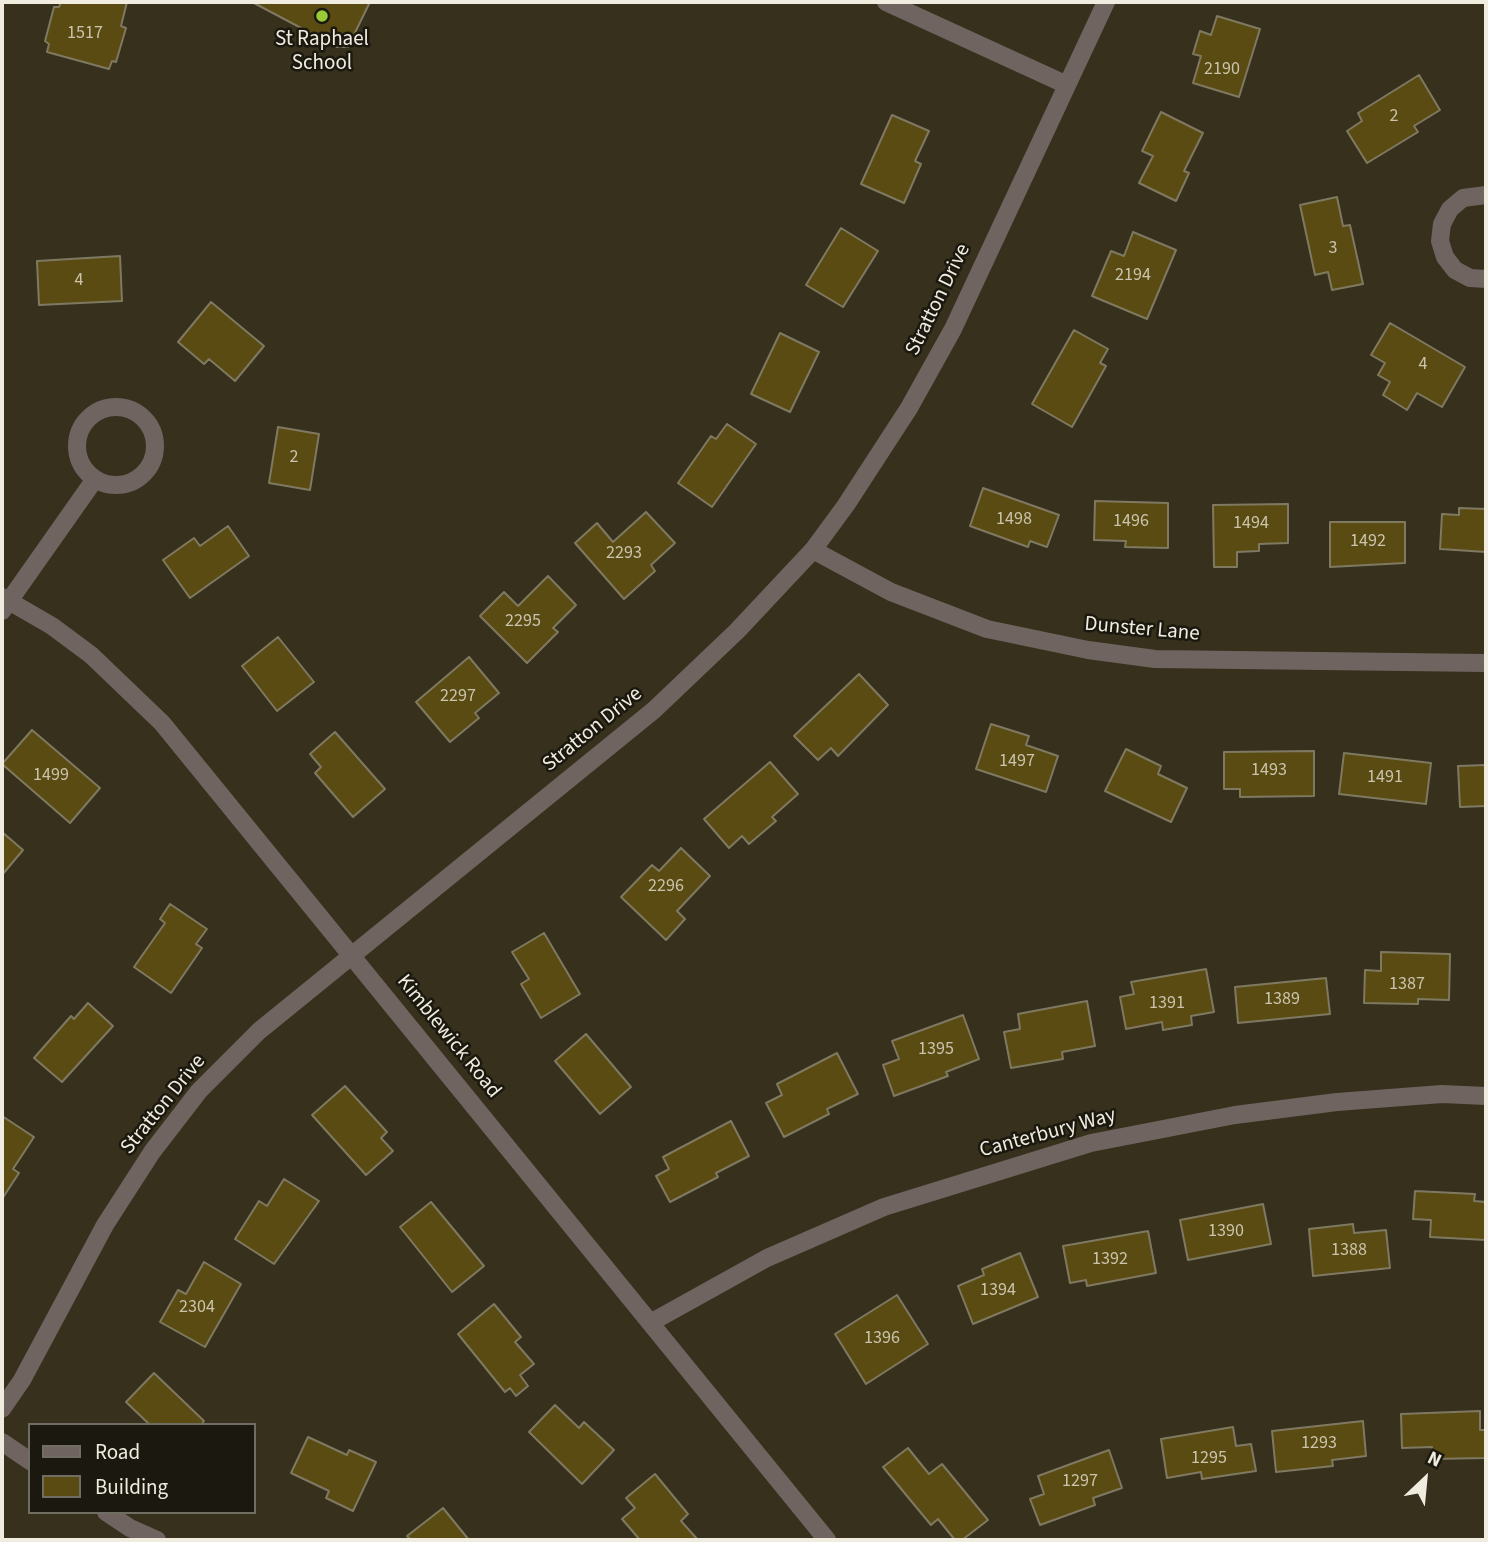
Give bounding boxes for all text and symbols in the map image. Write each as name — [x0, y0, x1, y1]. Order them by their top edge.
marker: St Raphael School — [314, 8, 330, 24]
house number: 1517 — [67, 23, 103, 45]
place label: St Raphael School — [275, 27, 369, 77]
house number: 2190 — [1204, 59, 1240, 81]
house number: 2 — [1390, 106, 1398, 128]
house number: 3 — [1329, 238, 1337, 260]
street label: Stratton Drive — [901, 240, 977, 360]
house number: 2194 — [1115, 265, 1151, 287]
house number: 4 — [75, 270, 83, 292]
house number: 4 — [1419, 354, 1427, 376]
house number: 2 — [290, 447, 298, 469]
house number: 1498 — [996, 509, 1032, 531]
house number: 1496 — [1113, 511, 1149, 533]
house number: 1494 — [1233, 513, 1269, 535]
house number: 1492 — [1350, 531, 1386, 553]
house number: 2293 — [606, 543, 642, 565]
house number: 2295 — [505, 611, 541, 633]
street label: Dunster Lane — [1083, 612, 1201, 648]
street label: Stratton Drive — [538, 682, 648, 778]
house number: 2297 — [440, 686, 476, 708]
house number: 1497 — [999, 751, 1035, 773]
house number: 1493 — [1251, 760, 1287, 782]
house number: 1499 — [33, 765, 69, 787]
house number: 1491 — [1367, 767, 1403, 789]
house number: 2296 — [648, 876, 684, 898]
street label: Kimblewick Road — [390, 970, 506, 1104]
house number: 1387 — [1389, 974, 1425, 996]
house number: 1389 — [1264, 989, 1300, 1011]
house number: 1391 — [1149, 993, 1185, 1015]
house number: 1395 — [918, 1039, 954, 1061]
street label: Stratton Drive — [116, 1050, 212, 1160]
street label: Canterbury Way — [977, 1104, 1119, 1164]
house number: 1390 — [1208, 1221, 1244, 1243]
house number: 1388 — [1331, 1240, 1367, 1262]
house number: 1392 — [1092, 1249, 1128, 1271]
house number: 1394 — [980, 1280, 1016, 1302]
house number: 2304 — [179, 1297, 215, 1319]
house number: 1396 — [864, 1328, 900, 1350]
legend — [28, 1423, 256, 1514]
house number: 1293 — [1301, 1433, 1337, 1455]
text: Road — [95, 1437, 140, 1467]
north arrow — [1390, 1444, 1460, 1514]
text: N — [1423, 1445, 1446, 1475]
house number: 1295 — [1191, 1448, 1227, 1470]
house number: 1297 — [1062, 1471, 1098, 1493]
text: Building — [95, 1472, 168, 1502]

